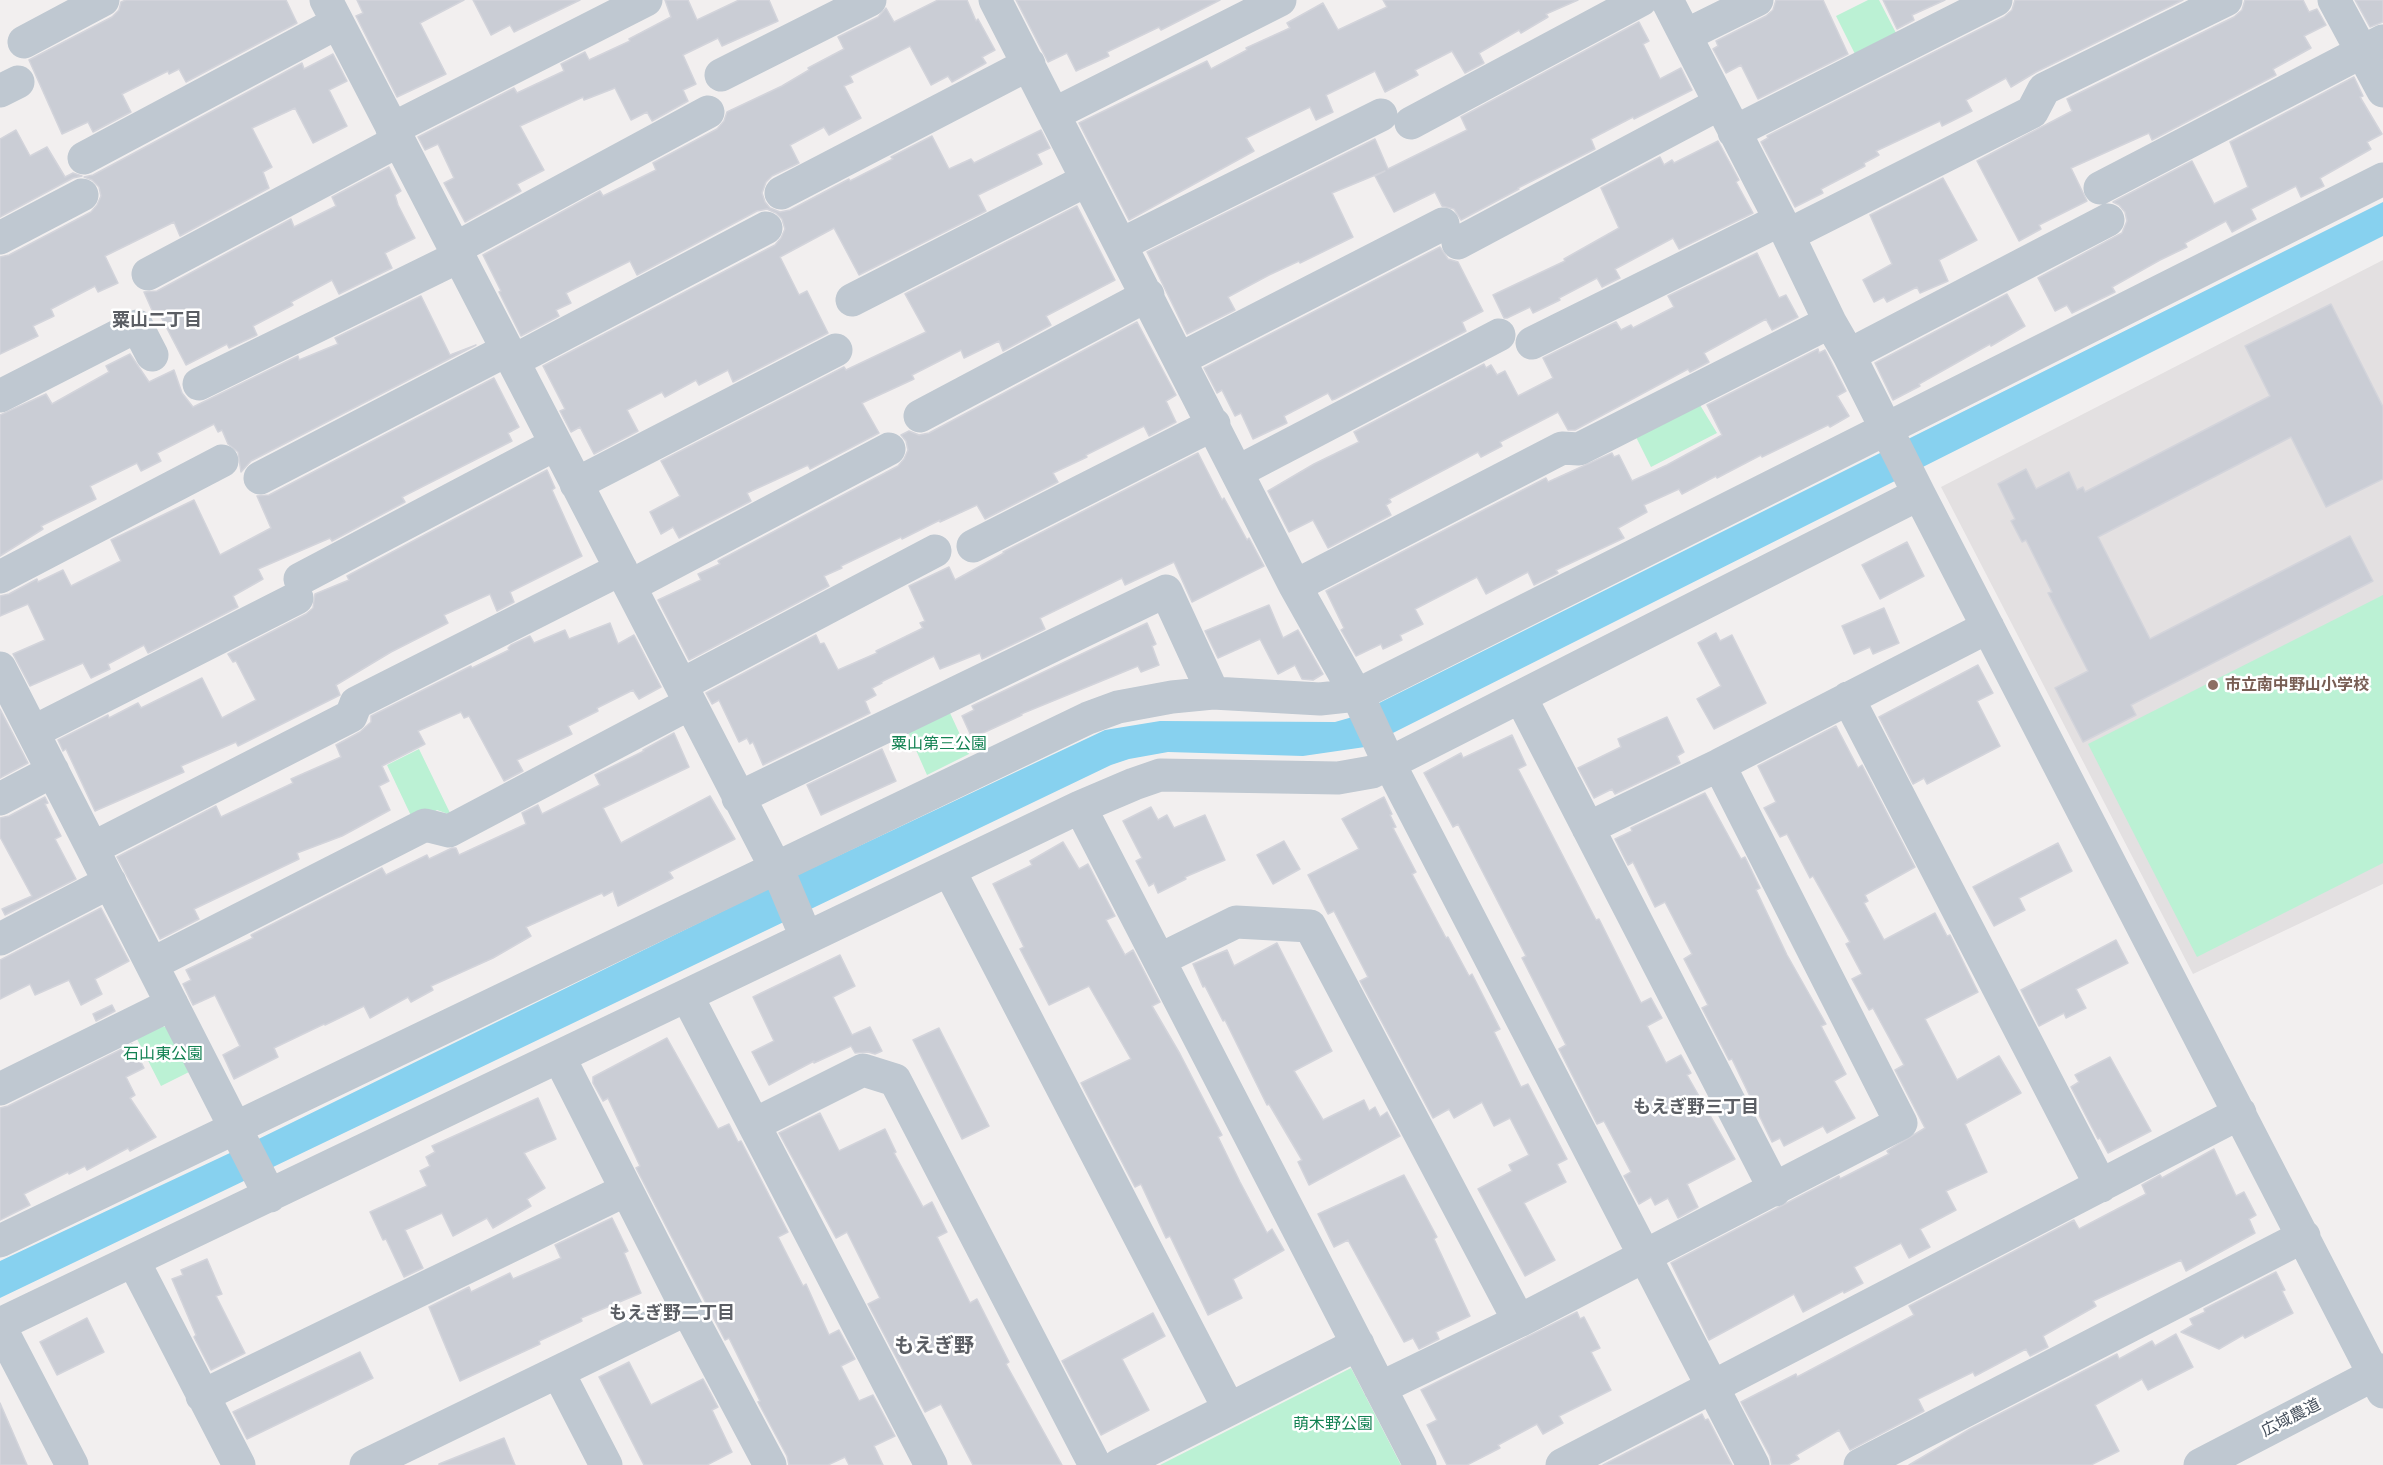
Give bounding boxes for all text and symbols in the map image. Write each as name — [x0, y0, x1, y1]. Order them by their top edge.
district label: 粟山二丁目 — [112, 310, 202, 332]
place label: 市立南中野山小学校 — [2225, 675, 2369, 695]
marker: 市立南中野山小学校 — [2206, 678, 2220, 692]
park label: 粟山第三公園 — [891, 734, 987, 754]
park label: 石山東公園 — [123, 1044, 203, 1064]
district label: もえぎ野三丁目 — [1633, 1097, 1759, 1119]
district label: もえぎ野二丁目 — [609, 1303, 735, 1325]
district label: もえぎ野 — [894, 1334, 974, 1358]
street label: 広域農道 — [2258, 1395, 2324, 1441]
park label: 萌木野公園 — [1293, 1414, 1373, 1434]

